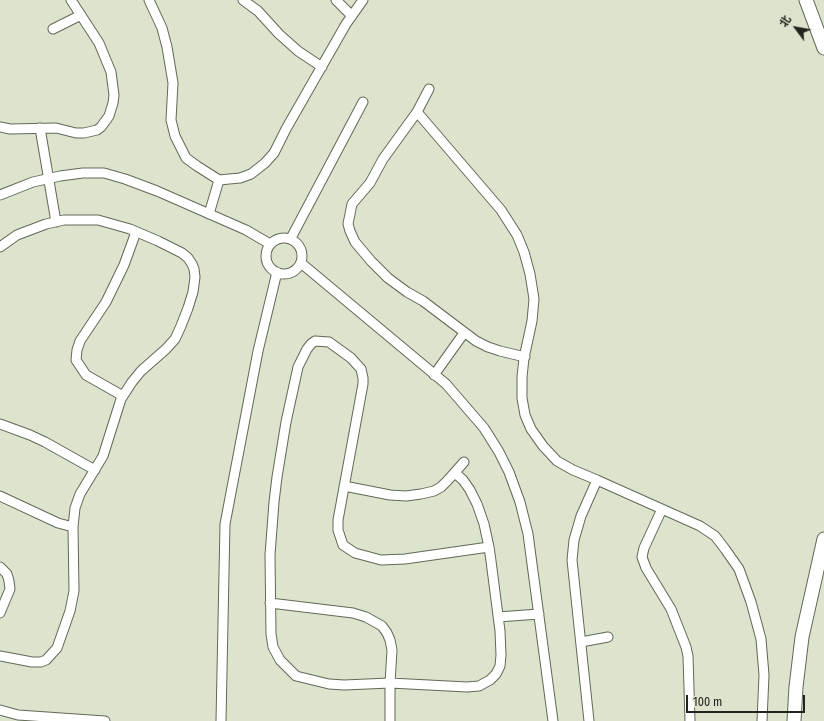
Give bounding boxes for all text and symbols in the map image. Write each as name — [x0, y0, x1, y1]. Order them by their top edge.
north arrow — [776, 8, 816, 48]
text: 北 — [777, 13, 794, 29]
scale bar — [688, 687, 807, 713]
text: 100 m — [693, 695, 722, 709]

